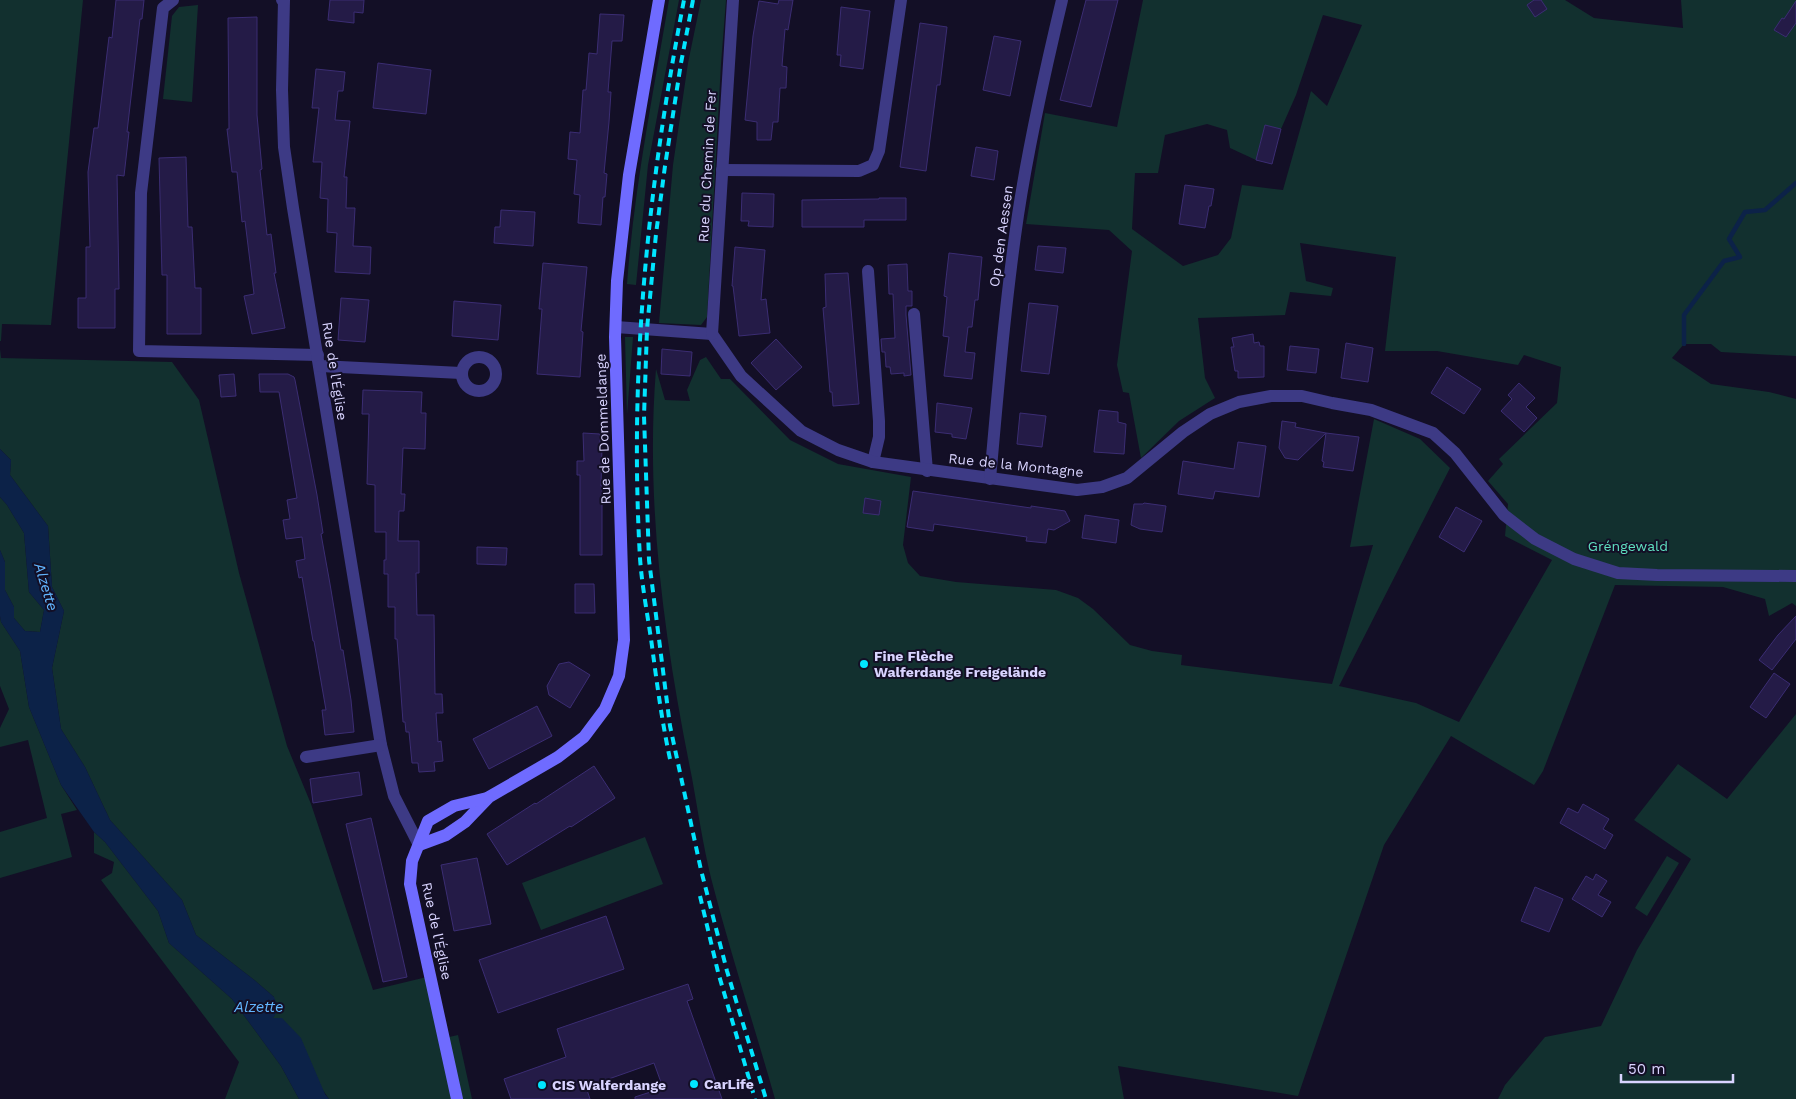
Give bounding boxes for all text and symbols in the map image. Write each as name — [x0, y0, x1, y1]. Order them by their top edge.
street label: Rue du Chemin de Fer — [695, 89, 719, 243]
street label: Op den Aessen — [986, 184, 1016, 288]
street label: Rue de l'Église — [319, 321, 351, 421]
street label: Rue de Dommeldange — [592, 353, 614, 505]
street label: Rue de la Montagne — [948, 450, 1084, 480]
park label: Gréngewald — [1588, 538, 1668, 554]
water label: Alzette — [30, 560, 62, 613]
place label: Fine Flèche Walferdange Freigelände — [874, 648, 1046, 680]
marker: Fine Flèche Walferdange Freigelände — [858, 658, 870, 670]
street label: Rue de l'Église — [419, 881, 455, 981]
water label: Alzette — [233, 998, 284, 1016]
scale bar — [1621, 1052, 1734, 1084]
text: 50 m — [1628, 1060, 1665, 1078]
place label: CarLife — [704, 1076, 754, 1092]
place label: CIS Walferdange — [552, 1077, 666, 1093]
marker: CarLife — [688, 1078, 700, 1090]
marker: CIS Walferdange — [536, 1079, 548, 1091]

